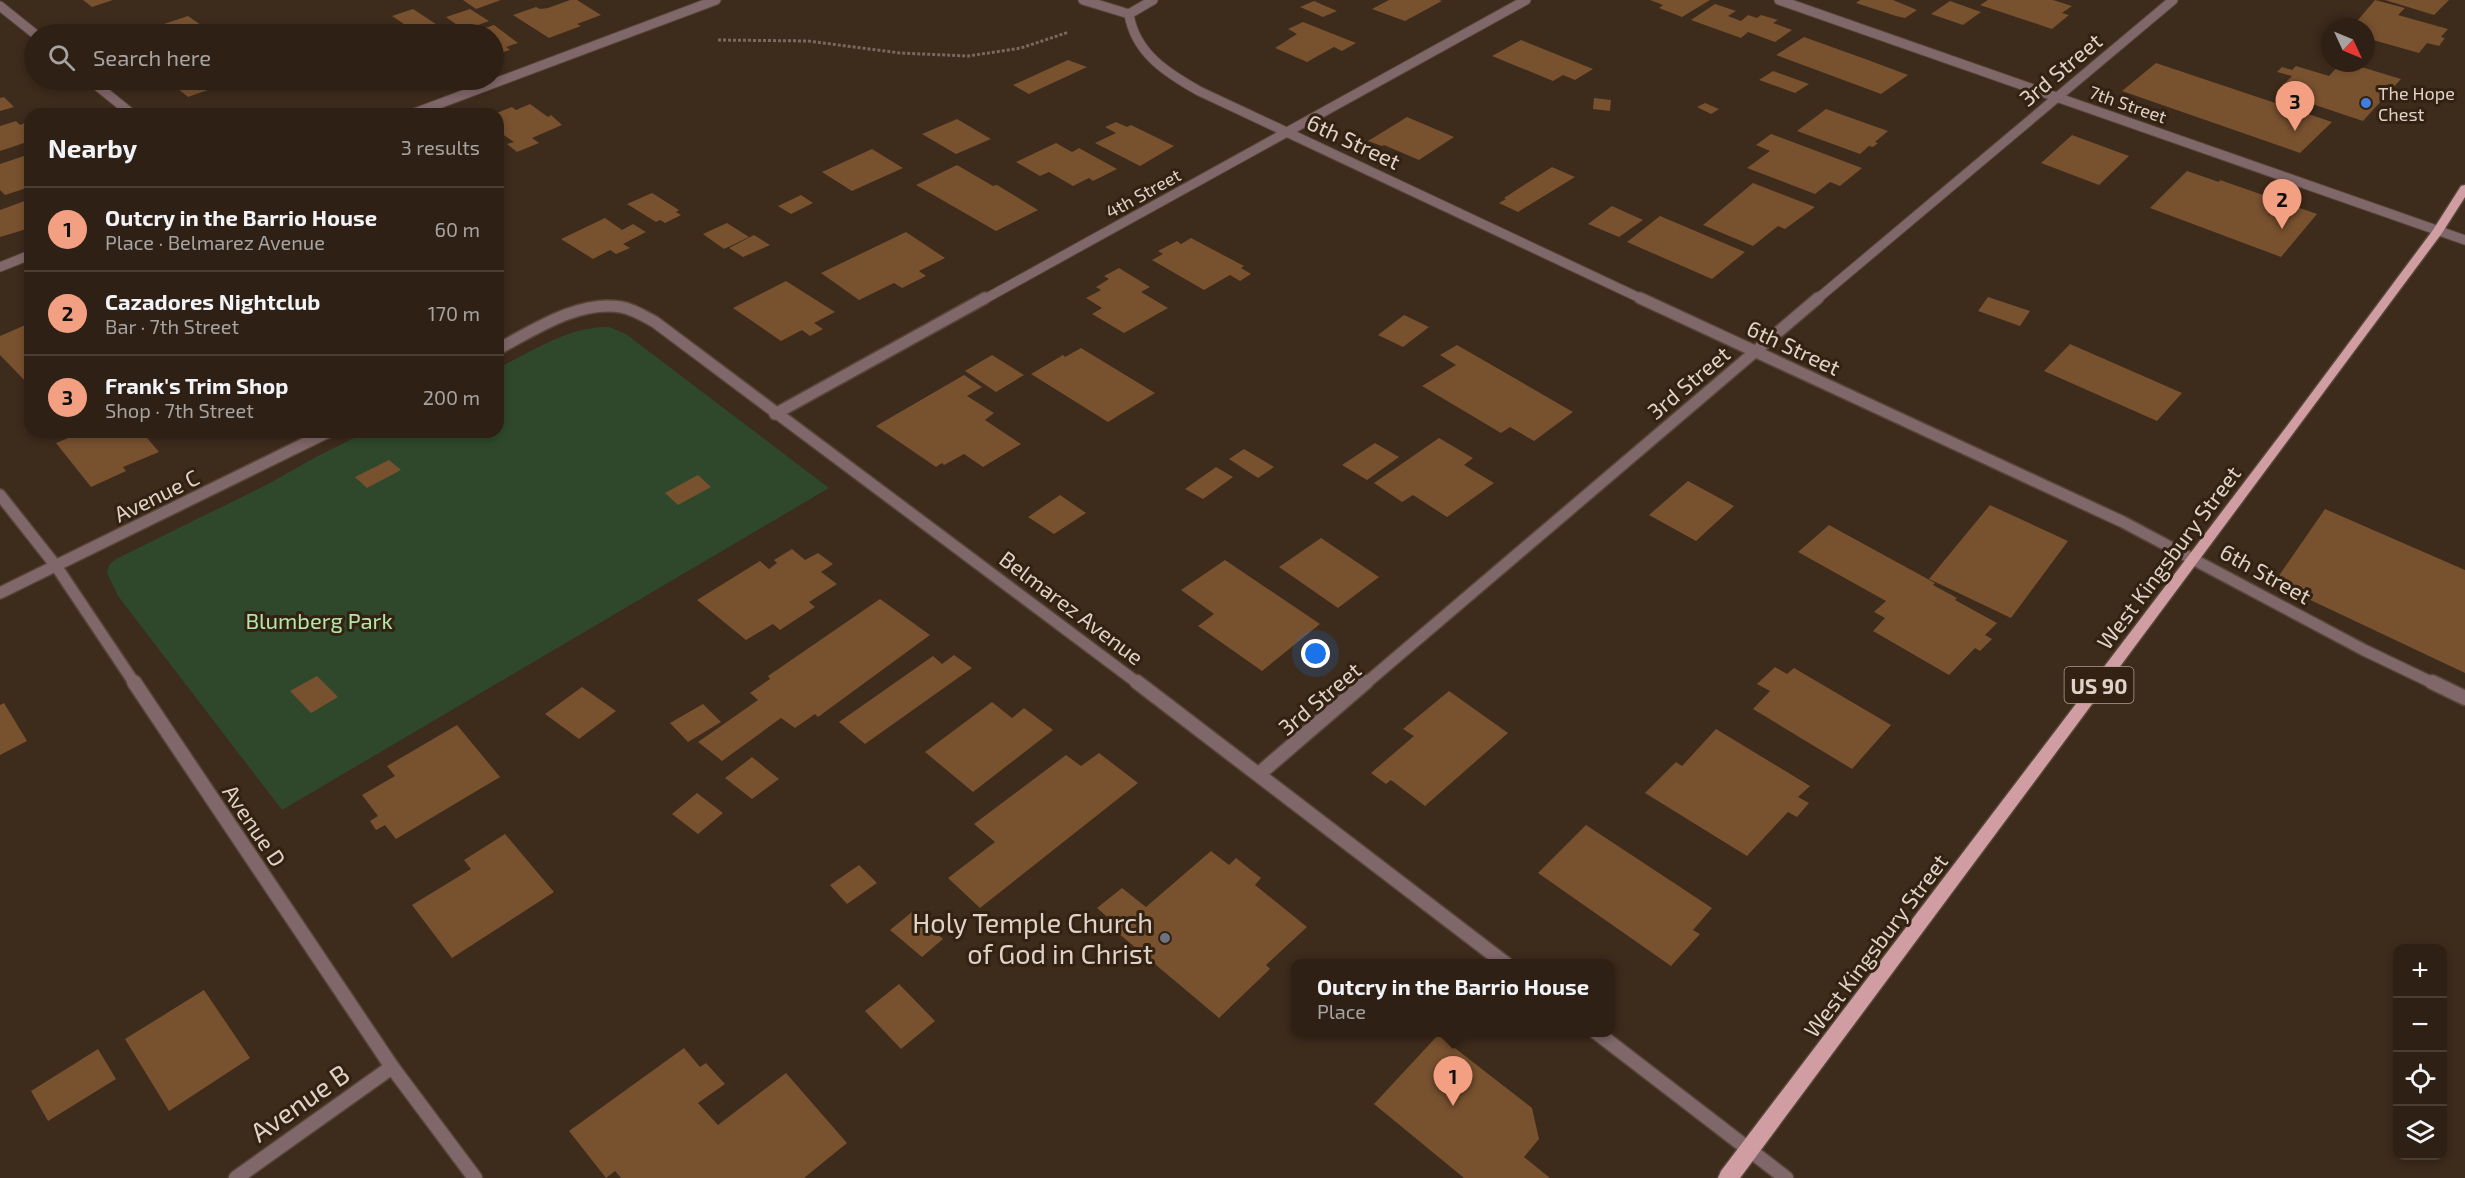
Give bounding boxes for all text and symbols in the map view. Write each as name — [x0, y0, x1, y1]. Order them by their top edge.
north arrow — [2321, 18, 2375, 72]
search box — [24, 24, 504, 90]
street label: 3rd Street — [2014, 27, 2106, 111]
icon: search — [45, 41, 78, 74]
text: Search here — [93, 44, 211, 70]
street label: 7th Street — [2086, 80, 2170, 128]
pin: 3 — [2276, 82, 2314, 131]
place label: The Hope Chest — [2378, 82, 2455, 125]
marker: The Hope Chest — [2359, 96, 2373, 110]
street label: 6th Street — [1303, 108, 1405, 174]
text: Nearby — [48, 132, 137, 163]
text: 3 results — [401, 135, 480, 159]
street label: 4th Street — [1102, 163, 1185, 223]
pin: 2 — [2262, 180, 2302, 229]
text: Outcry in the Barrio House — [105, 204, 377, 230]
text: 1 — [63, 217, 72, 241]
text: 60 m — [435, 217, 480, 241]
text: Place · Belmarez Avenue — [105, 230, 325, 254]
text: Cazadores Nightclub — [105, 288, 320, 314]
text: 2 — [62, 301, 73, 325]
text: 170 m — [428, 301, 480, 325]
text: Bar · 7th Street — [105, 314, 239, 338]
street label: 6th Street — [1743, 314, 1845, 380]
street label: 3rd Street — [1642, 340, 1734, 424]
text: Frank's Trim Shop — [105, 372, 288, 398]
text: 3 — [62, 385, 73, 409]
text: 200 m — [423, 385, 480, 409]
text: Shop · 7th Street — [105, 398, 254, 422]
street label: West Kingsbury Street — [2091, 460, 2245, 654]
street label: Avenue C — [109, 463, 203, 527]
street label: 6th Street — [2216, 537, 2316, 609]
street label: Belmarez Avenue — [995, 545, 1149, 669]
park label: Blumberg Park — [245, 607, 393, 633]
your location — [1301, 639, 1330, 668]
street label: 3rd Street — [1273, 656, 1365, 740]
road number: US 90 — [2064, 667, 2134, 703]
street label: Avenue D — [218, 779, 292, 871]
street label: West Kingsbury Street — [1798, 848, 1952, 1042]
place label: Holy Temple Church of God in Christ — [912, 906, 1153, 969]
marker: Holy Temple Church of God in Christ — [1158, 931, 1172, 945]
map controls — [2393, 944, 2447, 1160]
button: + — [2393, 944, 2447, 998]
popup — [1291, 959, 1615, 1037]
text: Outcry in the Barrio House — [1317, 973, 1589, 999]
button: − — [2393, 998, 2447, 1052]
text: Place — [1317, 999, 1366, 1023]
button: locate — [2393, 1052, 2447, 1106]
street label: Avenue B — [243, 1056, 355, 1148]
pin: 1 — [1434, 1056, 1472, 1106]
button: layers — [2393, 1106, 2447, 1160]

